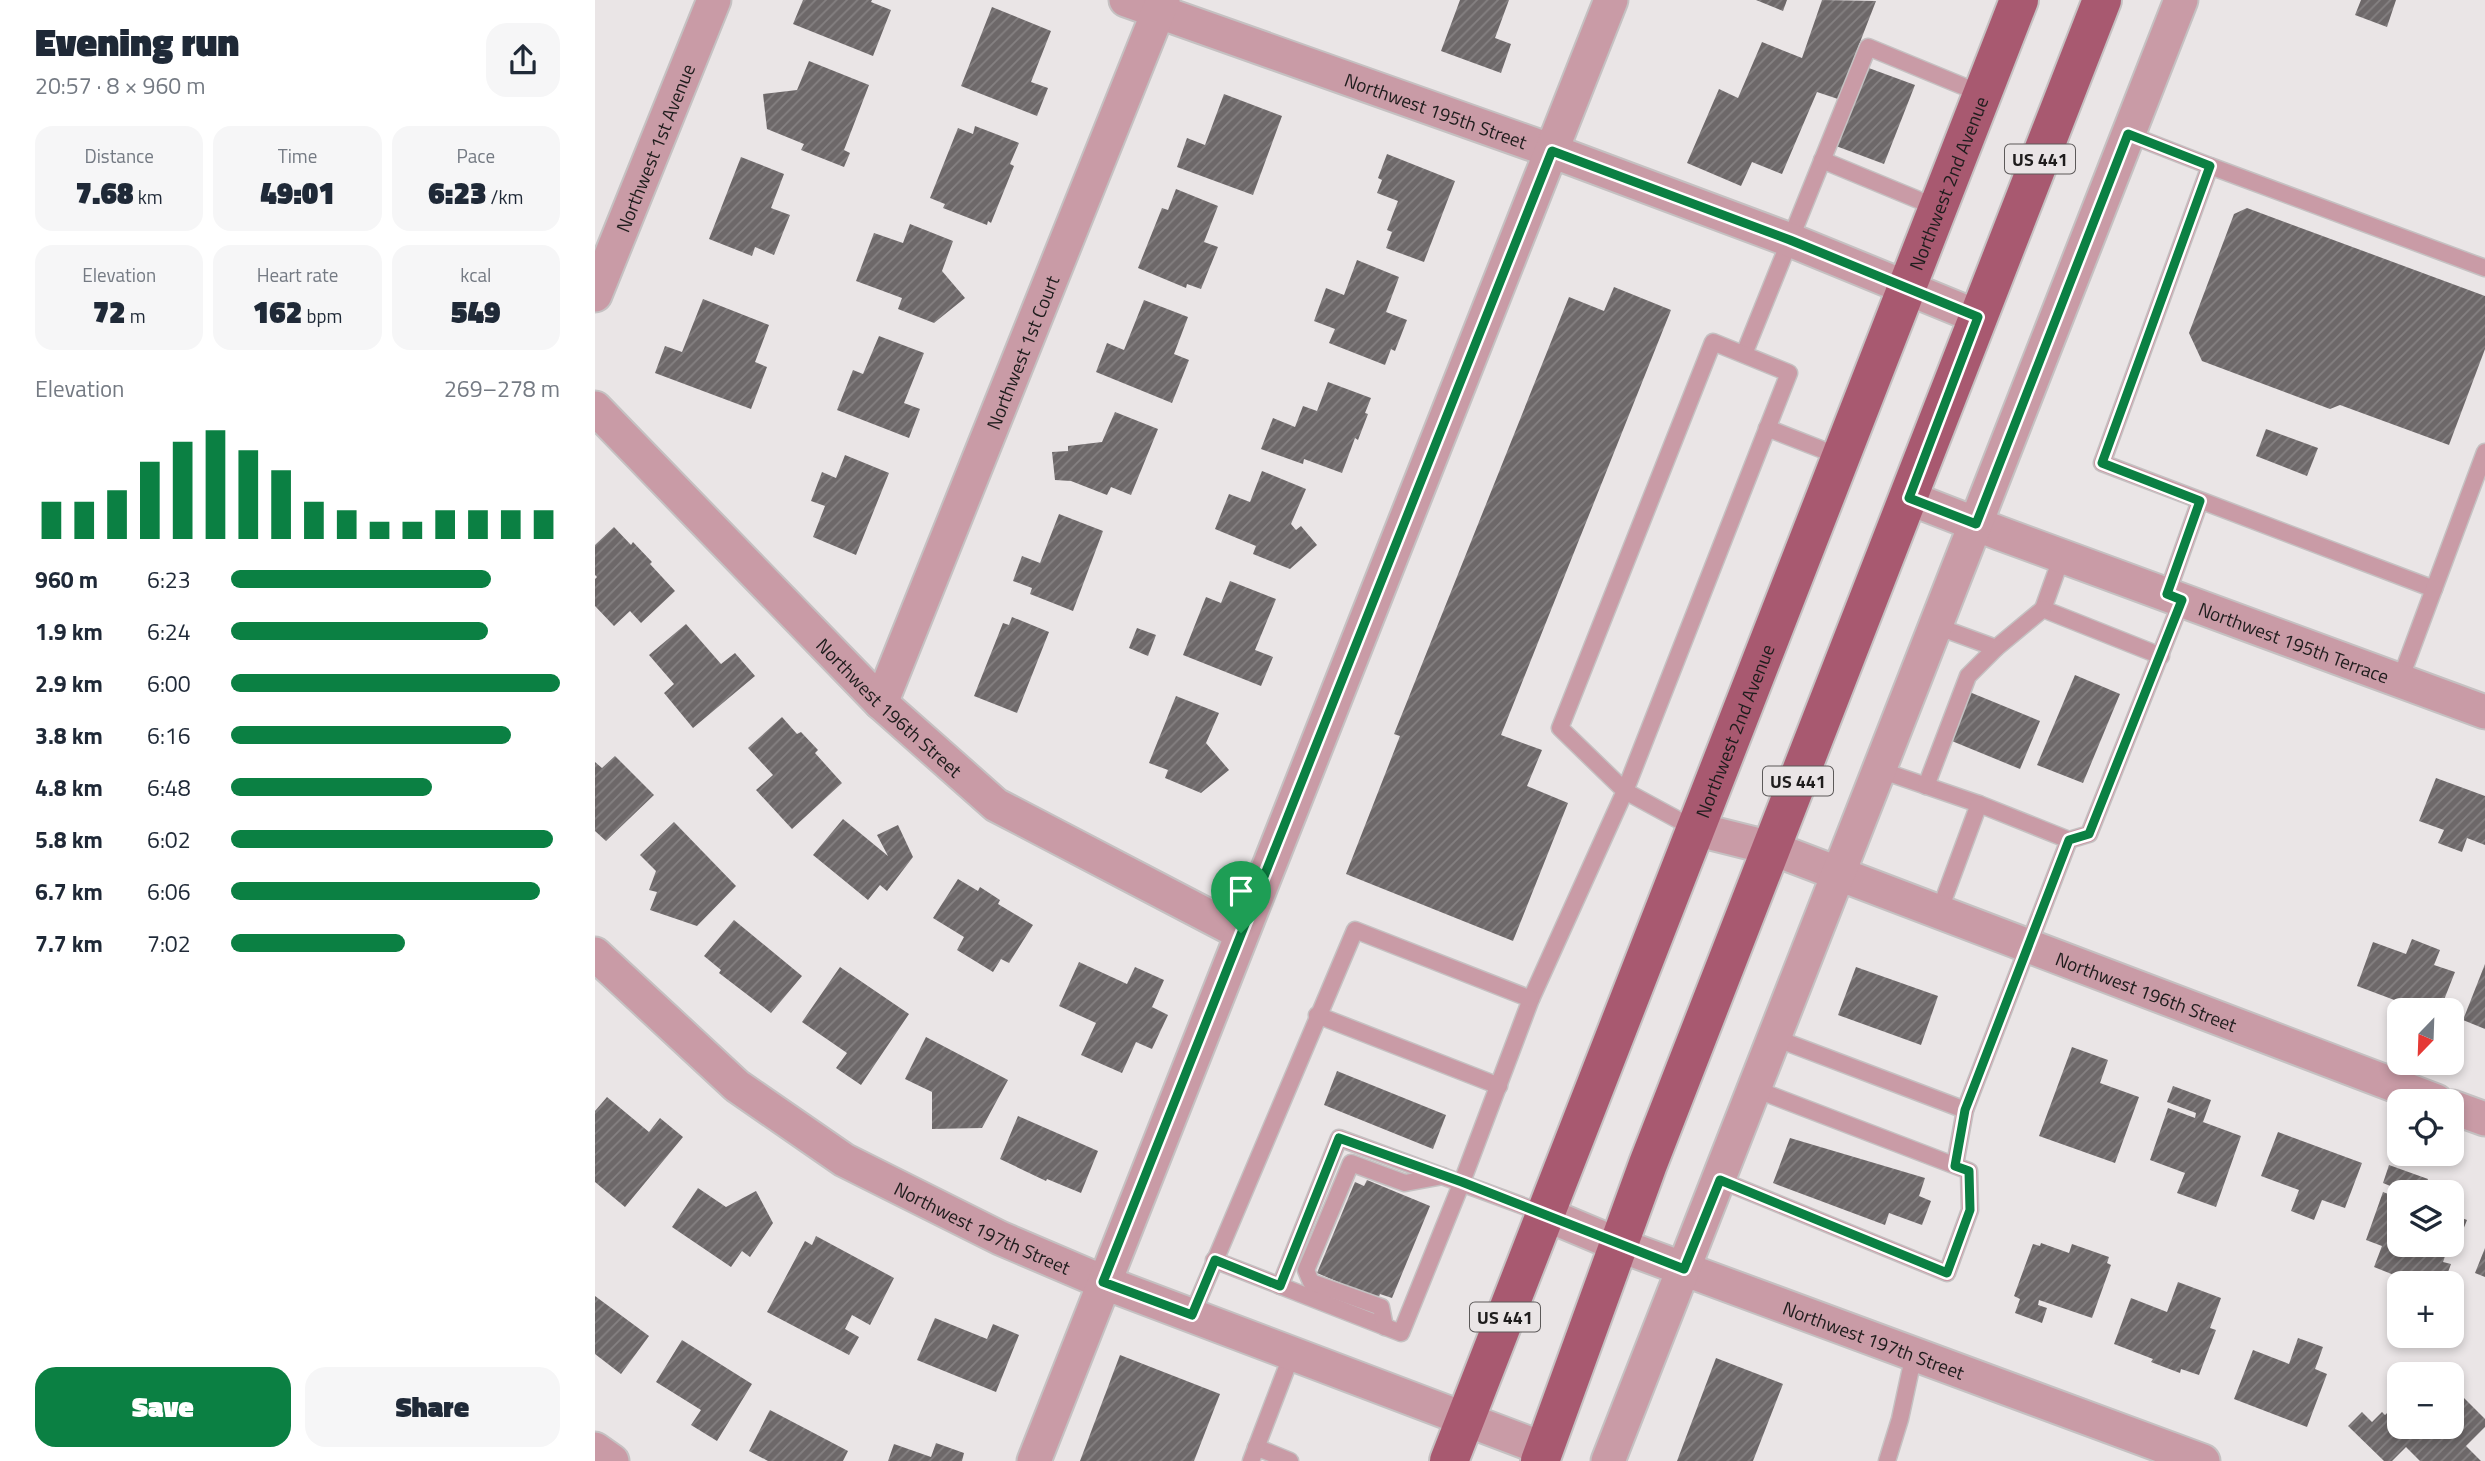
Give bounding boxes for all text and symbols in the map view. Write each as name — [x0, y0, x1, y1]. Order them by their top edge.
text: Evening run — [35, 13, 239, 71]
button: share — [486, 23, 560, 97]
street label: Northwest 1st Avenue — [607, 59, 702, 236]
street label: Northwest 195th Street — [1341, 64, 1532, 156]
text: 20:57 · 8 × 960 m — [35, 68, 205, 103]
street label: Northwest 2nd Avenue — [1901, 92, 1995, 274]
text: Distance — [84, 141, 154, 170]
text: Time — [278, 141, 317, 170]
text: Pace — [457, 141, 495, 170]
road number: US 441 — [2005, 144, 2075, 174]
text: 7.68 — [76, 170, 134, 216]
text: 49:01 — [260, 170, 335, 216]
text: 6:23 — [428, 170, 486, 216]
text: km — [134, 182, 163, 211]
text: /km — [486, 182, 523, 211]
text: Elevation — [82, 260, 156, 289]
text: Heart rate — [257, 260, 338, 289]
text: kcal — [460, 260, 491, 289]
street label: Northwest 1st Court — [978, 270, 1066, 434]
text: 72 — [93, 289, 126, 335]
text: 162 — [253, 289, 302, 335]
text: 549 — [451, 289, 501, 335]
text: m — [126, 301, 146, 330]
text: bpm — [302, 301, 342, 330]
text: Elevation — [35, 371, 124, 406]
text: 269–278 m — [444, 371, 560, 406]
text: 960 m — [35, 562, 98, 597]
text: 6:23 — [147, 562, 191, 597]
street label: Northwest 195th Terrace — [2195, 593, 2393, 690]
text: 1.9 km — [35, 614, 103, 649]
text: 6:24 — [147, 614, 191, 649]
street label: Northwest 196th Street — [810, 631, 969, 784]
street label: Northwest 2nd Avenue — [1687, 639, 1781, 822]
text: 2.9 km — [35, 666, 103, 701]
text: 6:00 — [147, 666, 191, 701]
text: 3.8 km — [35, 718, 103, 753]
text: 6:16 — [147, 718, 191, 753]
road number: US 441 — [1763, 766, 1833, 796]
text: 4.8 km — [35, 770, 103, 805]
text: 6:48 — [147, 770, 191, 805]
text: 5.8 km — [35, 822, 103, 857]
text: 6:02 — [147, 822, 191, 857]
pin — [1211, 861, 1271, 933]
icon: arrive — [1222, 872, 1260, 910]
text: 6.7 km — [35, 874, 103, 909]
text: 6:06 — [147, 874, 191, 909]
text: 7.7 km — [35, 926, 103, 961]
text: 7:02 — [147, 926, 191, 961]
street label: Northwest 196th Street — [2052, 943, 2242, 1039]
north arrow — [2387, 998, 2464, 1074]
map controls — [2387, 998, 2464, 1439]
button: locate — [2387, 1089, 2464, 1166]
street label: Northwest 197th Street — [889, 1173, 1075, 1281]
button: layers — [2387, 1180, 2464, 1257]
button: + — [2387, 1271, 2464, 1348]
street label: Northwest 197th Street — [1779, 1292, 1969, 1386]
road number: US 441 — [1470, 1302, 1540, 1332]
button: − — [2387, 1362, 2464, 1439]
button: Save — [35, 1367, 291, 1447]
button: Share — [305, 1367, 560, 1447]

